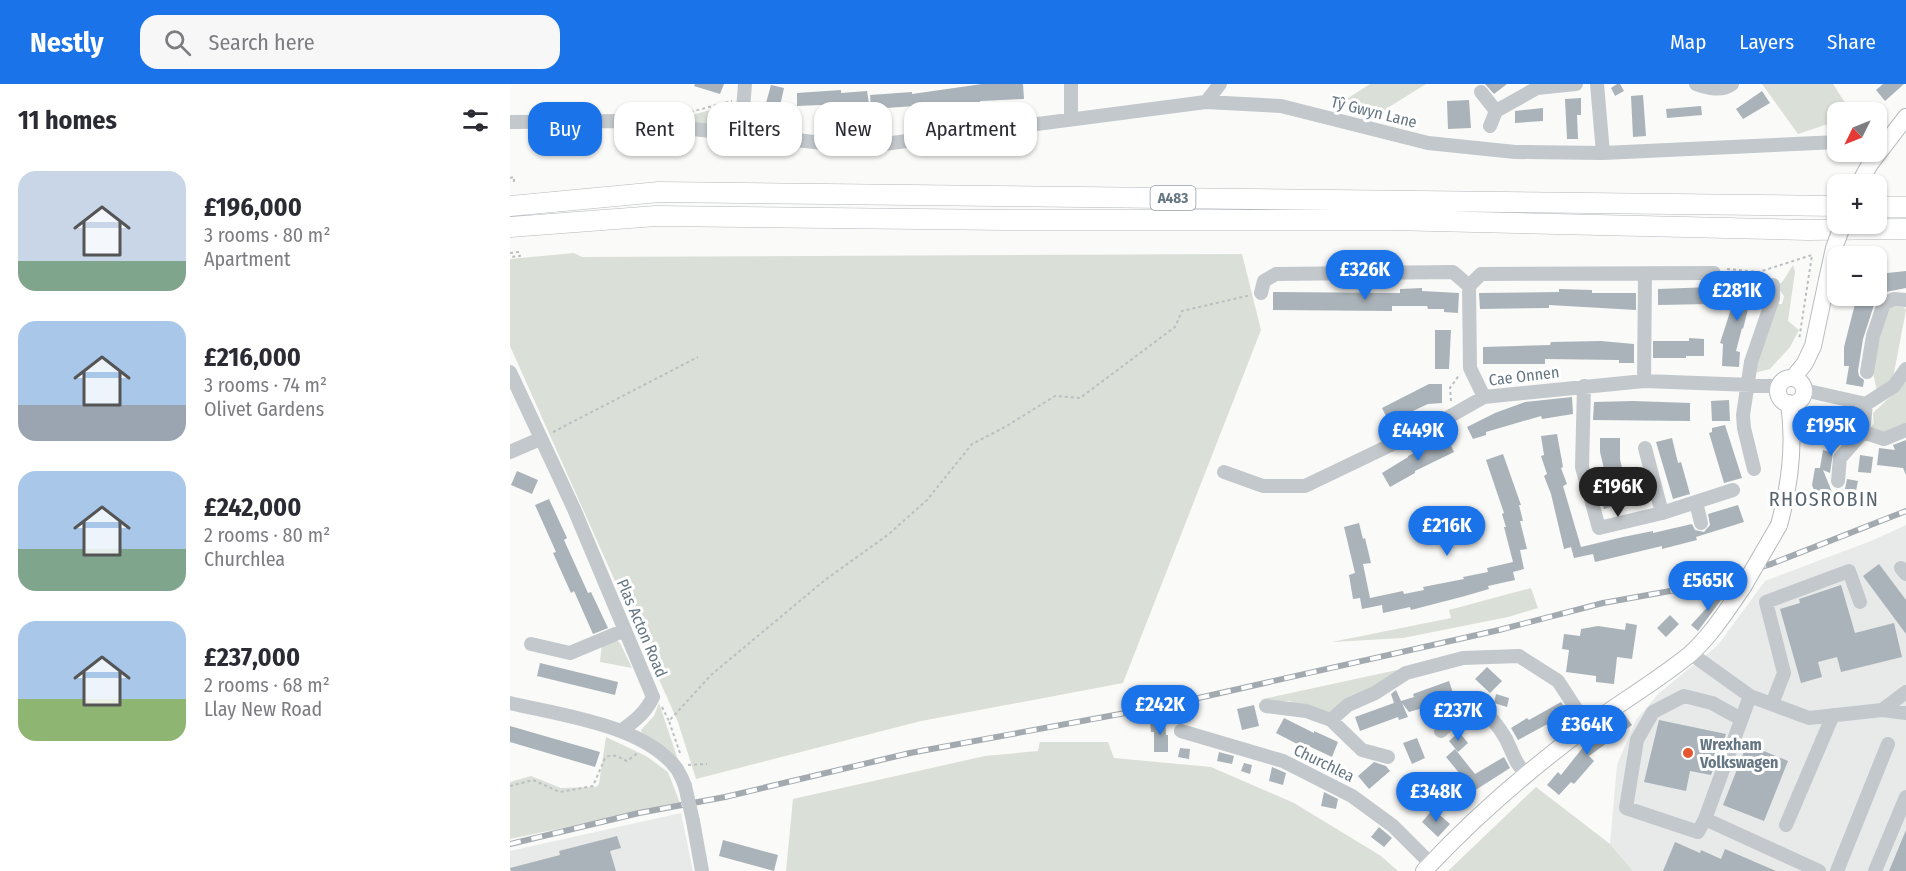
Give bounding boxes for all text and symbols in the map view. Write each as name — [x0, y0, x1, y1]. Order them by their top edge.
search box — [140, 15, 560, 69]
text: Nestly — [30, 26, 104, 59]
icon: search — [161, 26, 194, 59]
text: Search here — [209, 29, 315, 56]
text: Map — [1670, 29, 1706, 55]
text: Layers — [1739, 29, 1794, 55]
text: Share — [1827, 29, 1876, 55]
street label: Tŷ Gwyn Lane — [1329, 92, 1419, 132]
chip: Buy — [528, 102, 602, 156]
chip: Rent — [614, 102, 695, 156]
chip: Filters — [707, 102, 802, 156]
chip: New — [814, 102, 892, 156]
chip: Apartment — [904, 102, 1037, 156]
north arrow — [1827, 102, 1887, 162]
map controls — [1827, 102, 1887, 306]
icon: filters — [459, 104, 492, 137]
text: 11 homes — [18, 105, 117, 136]
button: + — [1827, 174, 1887, 234]
road number: A483 — [1150, 186, 1196, 210]
text: £196,000 — [204, 192, 302, 223]
icon: home — [66, 195, 138, 267]
text: 3 rooms · 80 m² — [204, 223, 330, 247]
button: − — [1827, 246, 1887, 306]
text: Apartment — [204, 247, 291, 271]
pin: £326K — [1323, 250, 1407, 301]
text: £326K — [1340, 257, 1390, 281]
pin: £281K — [1695, 271, 1779, 322]
text: £281K — [1712, 278, 1762, 302]
text: £216,000 — [204, 342, 301, 373]
icon: home — [66, 345, 138, 417]
street label: Cae Onnen — [1488, 362, 1560, 390]
text: 3 rooms · 74 m² — [204, 373, 327, 397]
text: Olivet Gardens — [204, 397, 324, 421]
pin: £195K — [1789, 406, 1873, 457]
pin: £449K — [1376, 411, 1460, 462]
text: £195K — [1806, 413, 1856, 437]
text: £449K — [1392, 418, 1444, 442]
pin: £196K — [1576, 467, 1660, 518]
text: £196K — [1593, 474, 1643, 498]
district label: RHOSROBIN — [1769, 487, 1879, 511]
text: £242,000 — [204, 492, 302, 523]
icon: home — [66, 495, 138, 567]
pin: £216K — [1405, 506, 1489, 557]
text: £216K — [1422, 513, 1472, 537]
text: 2 rooms · 80 m² — [204, 523, 330, 547]
text: Churchlea — [204, 547, 285, 571]
pin: £565K — [1666, 561, 1750, 612]
text: £565K — [1682, 568, 1734, 592]
street label: Plas Acton Road — [613, 576, 671, 680]
text: £237,000 — [204, 642, 300, 673]
icon: home — [66, 645, 138, 717]
text: 2 rooms · 68 m² — [204, 673, 330, 697]
pin: £242K — [1118, 685, 1202, 736]
pin: £237K — [1416, 691, 1500, 742]
text: £242K — [1135, 692, 1185, 716]
text: Llay New Road — [204, 697, 322, 721]
text: £237K — [1434, 698, 1482, 722]
pin: £364K — [1545, 705, 1629, 756]
text: £364K — [1561, 712, 1613, 736]
place label: Wrexham Volkswagen — [1699, 735, 1778, 772]
street label: Churchlea — [1291, 740, 1357, 786]
marker: Wrexham Volkswagen — [1681, 746, 1695, 760]
pin: £348K — [1394, 772, 1478, 823]
text: £348K — [1410, 779, 1462, 803]

